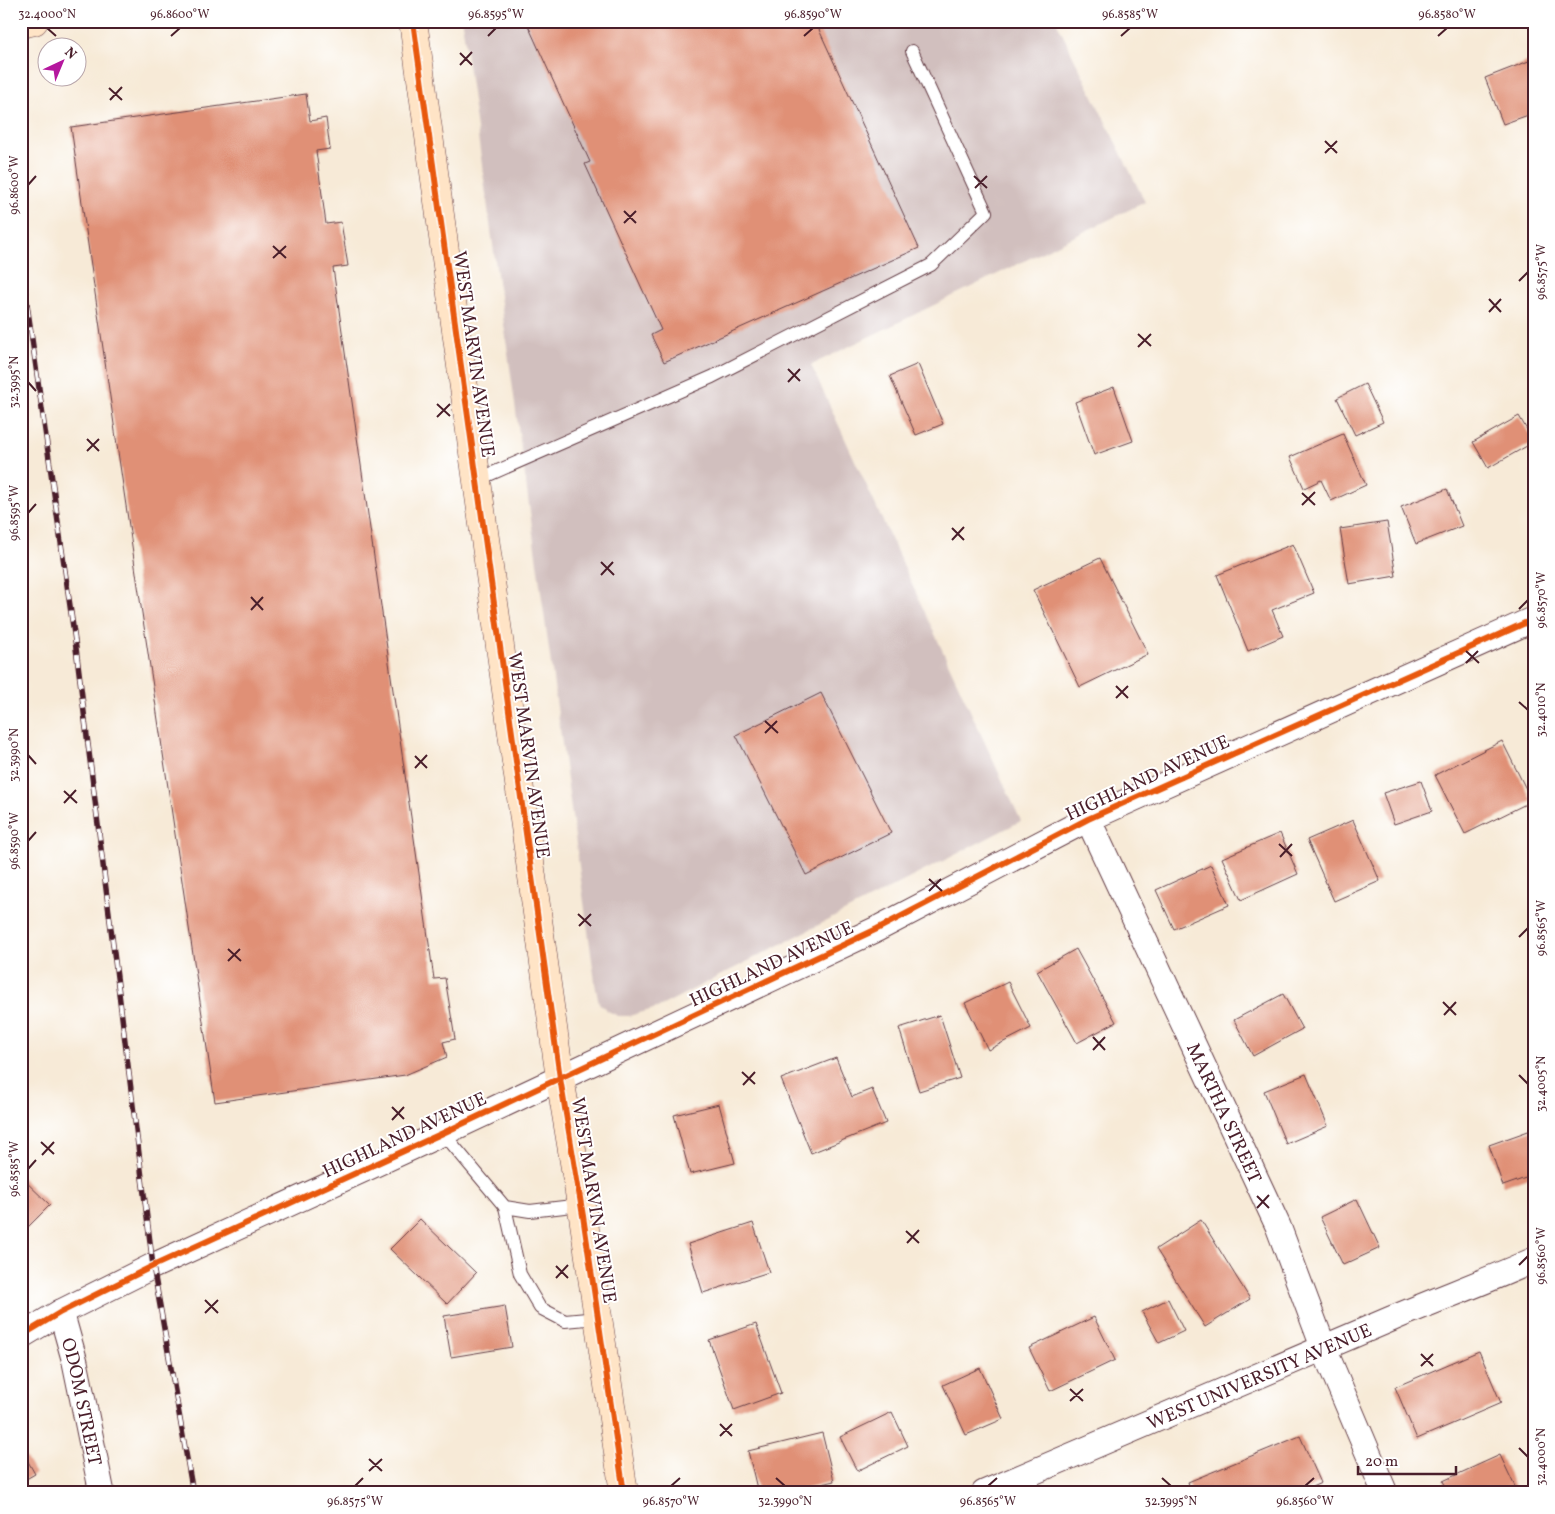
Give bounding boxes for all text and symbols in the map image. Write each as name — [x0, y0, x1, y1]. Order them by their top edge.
text: 32.4000°N — [18, 7, 76, 23]
text: 96.8600°W — [150, 7, 210, 23]
text: 96.8595°W — [468, 7, 524, 23]
text: 96.8590°W — [784, 7, 842, 23]
text: 96.8585°W — [1102, 7, 1158, 23]
text: 96.8580°W — [1418, 7, 1476, 23]
north arrow — [38, 38, 88, 88]
text: N — [60, 43, 80, 64]
text: 96.8600°W — [7, 155, 23, 215]
text: 96.8575°W — [1534, 244, 1550, 300]
street label: WEST MARVIN AVENUE — [446, 249, 500, 459]
text: 32.3995°N — [7, 356, 23, 408]
text: 96.8595°W — [7, 485, 23, 541]
text: 96.8570°W — [1534, 572, 1550, 628]
street label: WEST MARVIN AVENUE — [501, 650, 555, 860]
text: 32.4010°N — [1534, 683, 1550, 737]
text: 32.3990°N — [7, 728, 23, 782]
street label: HIGHLAND AVENUE — [1062, 729, 1234, 828]
text: 96.8590°W — [7, 812, 23, 870]
text: 96.8565°W — [1534, 900, 1550, 956]
street label: HIGHLAND AVENUE — [686, 915, 858, 1014]
street label: MARTHA STREET — [1179, 1039, 1267, 1188]
text: 32.4005°N — [1534, 1056, 1550, 1112]
street label: HIGHLAND AVENUE — [319, 1086, 491, 1185]
street label: WEST MARVIN AVENUE — [564, 1095, 622, 1305]
text: 96.8585°W — [7, 1141, 23, 1197]
text: 96.8560°W — [1534, 1227, 1550, 1285]
street label: WEST UNIVERSITY AVENUE — [1143, 1318, 1376, 1437]
street label: ODOM STREET — [54, 1335, 107, 1468]
text: 32.4000°N — [1534, 1428, 1550, 1486]
scale bar — [1358, 1444, 1455, 1476]
text: 20 m — [1365, 1452, 1398, 1473]
text: 96.8575°W — [327, 1494, 383, 1510]
text: 96.8570°W — [643, 1494, 699, 1510]
text: 32.3990°N — [758, 1494, 812, 1510]
text: 96.8565°W — [960, 1494, 1016, 1510]
text: 32.3995°N — [1145, 1494, 1197, 1510]
text: 96.8560°W — [1276, 1494, 1334, 1510]

